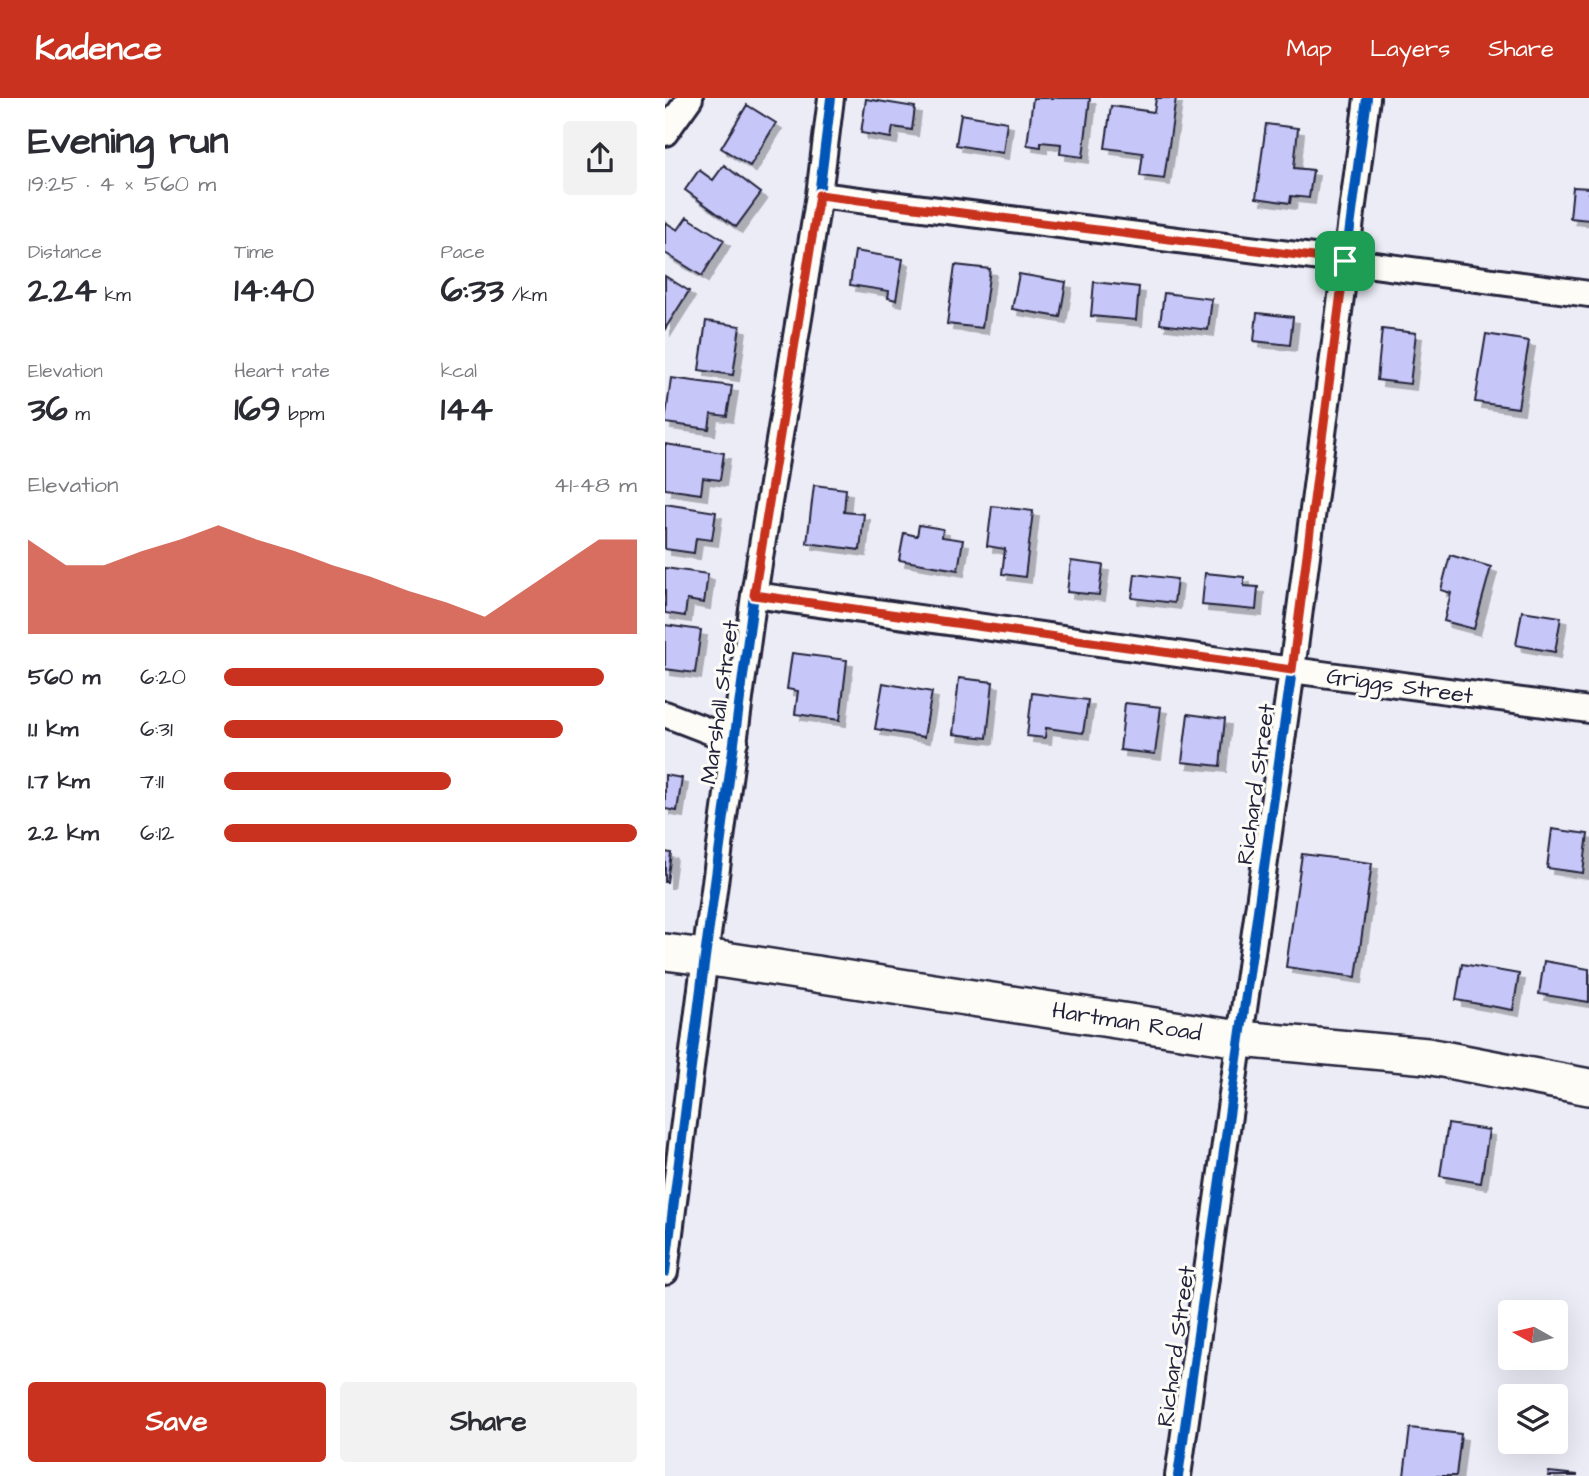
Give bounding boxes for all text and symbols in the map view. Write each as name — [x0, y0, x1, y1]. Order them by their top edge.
text: Kadence — [35, 26, 162, 72]
text: Map — [1287, 32, 1332, 66]
text: Layers — [1370, 32, 1450, 66]
text: Share — [1488, 32, 1554, 66]
text: Evening run — [28, 116, 229, 168]
button: share — [563, 121, 637, 195]
text: 19:25 · 4 × 560 m — [28, 168, 216, 200]
pin — [1315, 231, 1375, 291]
text: Distance — [28, 239, 102, 266]
text: Time — [234, 239, 274, 266]
text: Pace — [441, 239, 485, 266]
icon: arrive — [1326, 242, 1364, 280]
text: 2.24 — [28, 266, 97, 315]
text: 14:40 — [234, 266, 314, 315]
text: 6:33 — [441, 266, 504, 315]
text: km — [97, 282, 131, 309]
text: /km — [504, 282, 547, 309]
text: Elevation — [28, 358, 103, 385]
text: Heart rate — [234, 358, 330, 385]
text: kcal — [441, 358, 477, 385]
text: 36 — [28, 385, 68, 434]
text: 169 — [234, 385, 281, 434]
text: 144 — [441, 385, 493, 434]
text: m — [68, 401, 90, 428]
text: bpm — [281, 401, 324, 428]
text: Elevation — [28, 469, 119, 501]
text: 41–48 m — [554, 469, 637, 501]
street label: Marshall Street — [693, 617, 747, 786]
street label: Griggs Street — [1324, 660, 1476, 713]
text: 560 m — [28, 661, 100, 693]
text: 6:20 — [140, 661, 186, 693]
street label: Richard Street — [1229, 701, 1283, 867]
text: 1.1 km — [28, 713, 78, 745]
text: 6:31 — [140, 713, 173, 745]
text: 1.7 km — [28, 765, 90, 797]
text: 7:11 — [140, 765, 164, 797]
text: 2.2 km — [28, 817, 99, 849]
text: 6:12 — [140, 817, 174, 849]
street label: Hartman Road — [1050, 994, 1204, 1050]
street label: Richard Street — [1149, 1263, 1203, 1429]
north arrow — [1498, 1300, 1568, 1370]
map controls — [1498, 1300, 1568, 1454]
button: Save — [28, 1382, 326, 1462]
button: Share — [340, 1382, 637, 1462]
button: layers — [1498, 1384, 1568, 1454]

